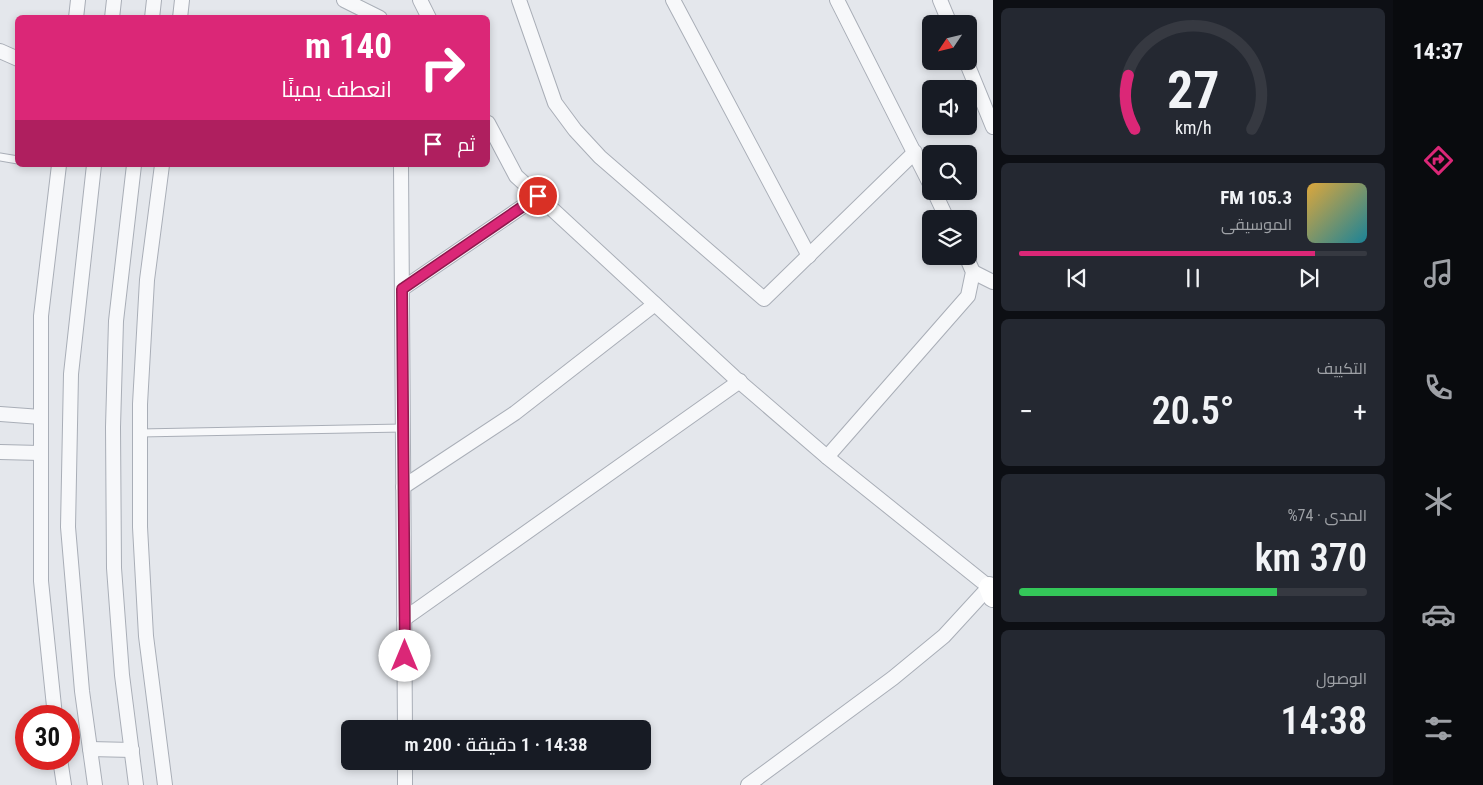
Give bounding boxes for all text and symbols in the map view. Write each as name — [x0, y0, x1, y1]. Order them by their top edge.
north arrow — [922, 15, 978, 70]
map controls — [922, 15, 977, 265]
text: 140 m — [305, 26, 392, 67]
icon: right — [410, 35, 475, 100]
text: 14:37 — [1413, 39, 1463, 64]
text: 27 — [1167, 60, 1219, 121]
text: انعطف يمينًا — [281, 77, 392, 102]
button: sound — [922, 80, 977, 135]
text: km/h — [1175, 117, 1211, 138]
icon: arrive — [419, 130, 447, 158]
text: ثم — [457, 133, 475, 156]
icon: directions — [1421, 143, 1456, 178]
button: search — [922, 145, 977, 200]
pin — [517, 175, 559, 217]
icon: arrive — [524, 182, 552, 210]
text: 105.3 FM — [1220, 186, 1292, 209]
button: layers — [922, 210, 977, 265]
text: الموسيقى — [1221, 215, 1292, 234]
icon: music — [1421, 256, 1456, 291]
icon: previous — [1063, 264, 1091, 292]
icon: pause — [1179, 264, 1207, 292]
icon: next — [1295, 264, 1323, 292]
text: التكييف — [1317, 359, 1367, 378]
icon: phone — [1421, 370, 1456, 405]
text: 20.5° — [1152, 389, 1234, 433]
text: − — [1019, 395, 1033, 428]
text: + — [1353, 395, 1367, 428]
icon: climate — [1421, 484, 1456, 519]
text: المدى · 74% — [1287, 506, 1367, 525]
text: 370 km — [1255, 536, 1367, 580]
icon: car — [1421, 597, 1456, 632]
position arrow — [378, 629, 430, 681]
text: الوصول — [1316, 669, 1367, 688]
text: 14:38 — [1281, 699, 1367, 743]
speed limit sign: 30 — [15, 705, 80, 770]
icon: filters — [1421, 711, 1456, 746]
text: 14:38 · 1 دقيقة · 200 m — [405, 733, 587, 756]

